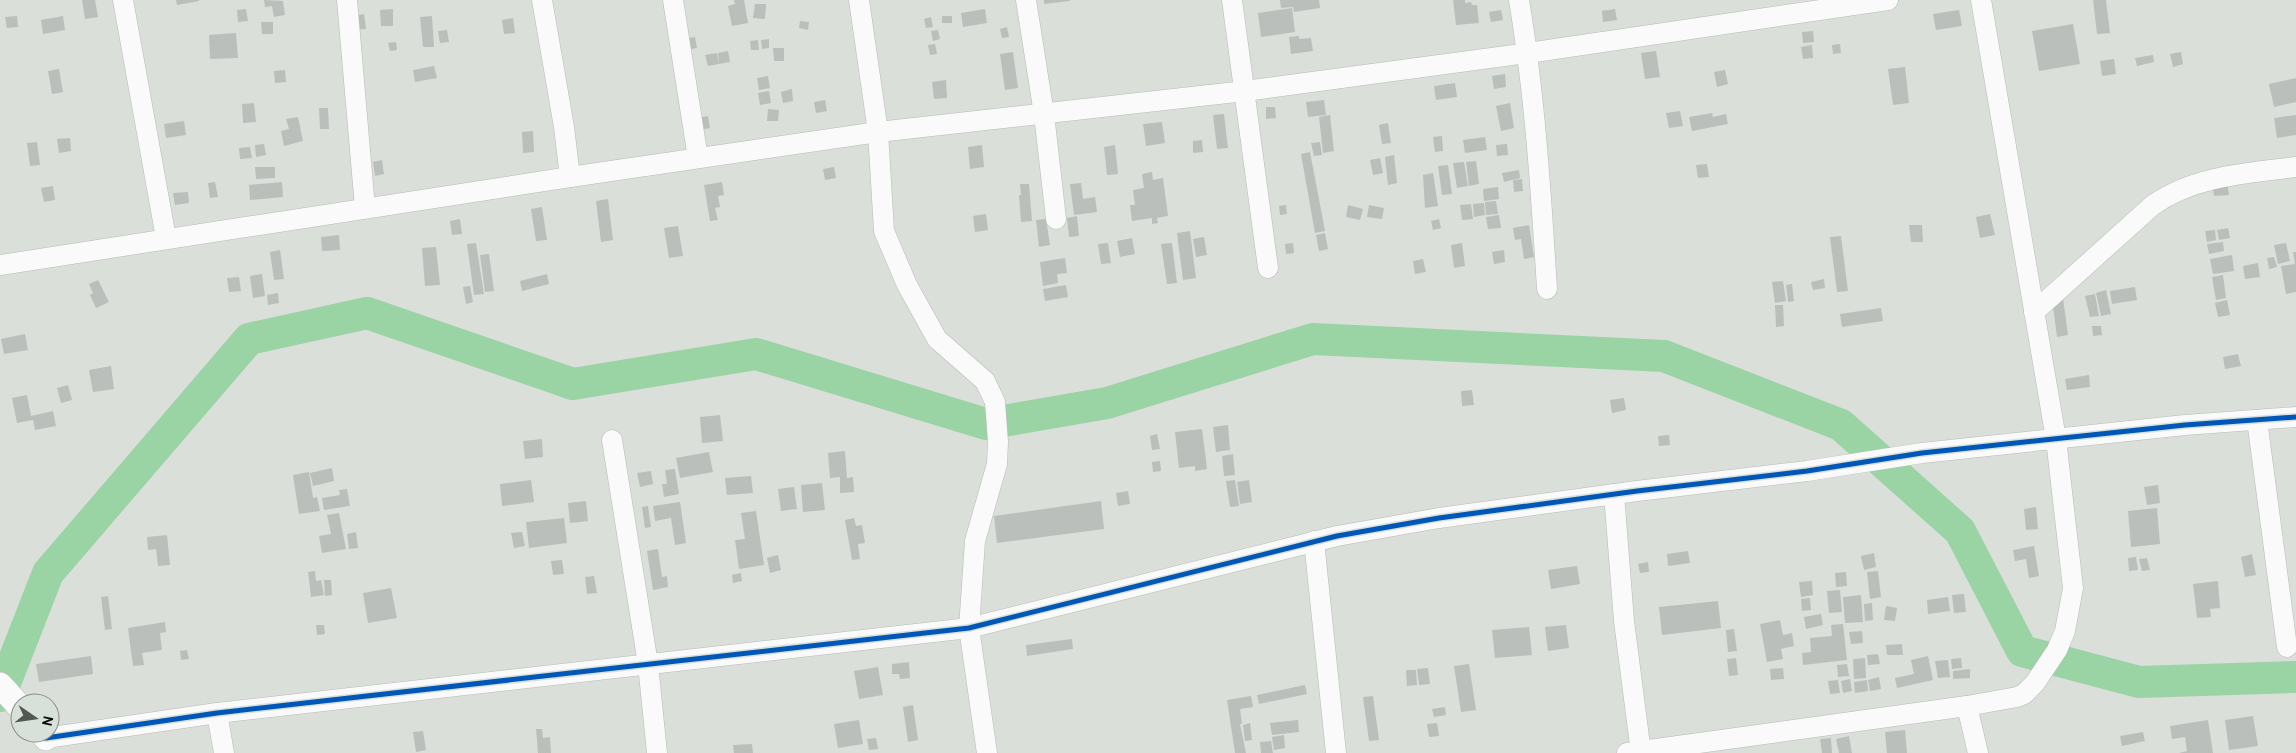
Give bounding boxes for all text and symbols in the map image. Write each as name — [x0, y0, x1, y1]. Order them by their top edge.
north arrow — [10, 693, 60, 743]
text: N — [37, 714, 56, 727]

